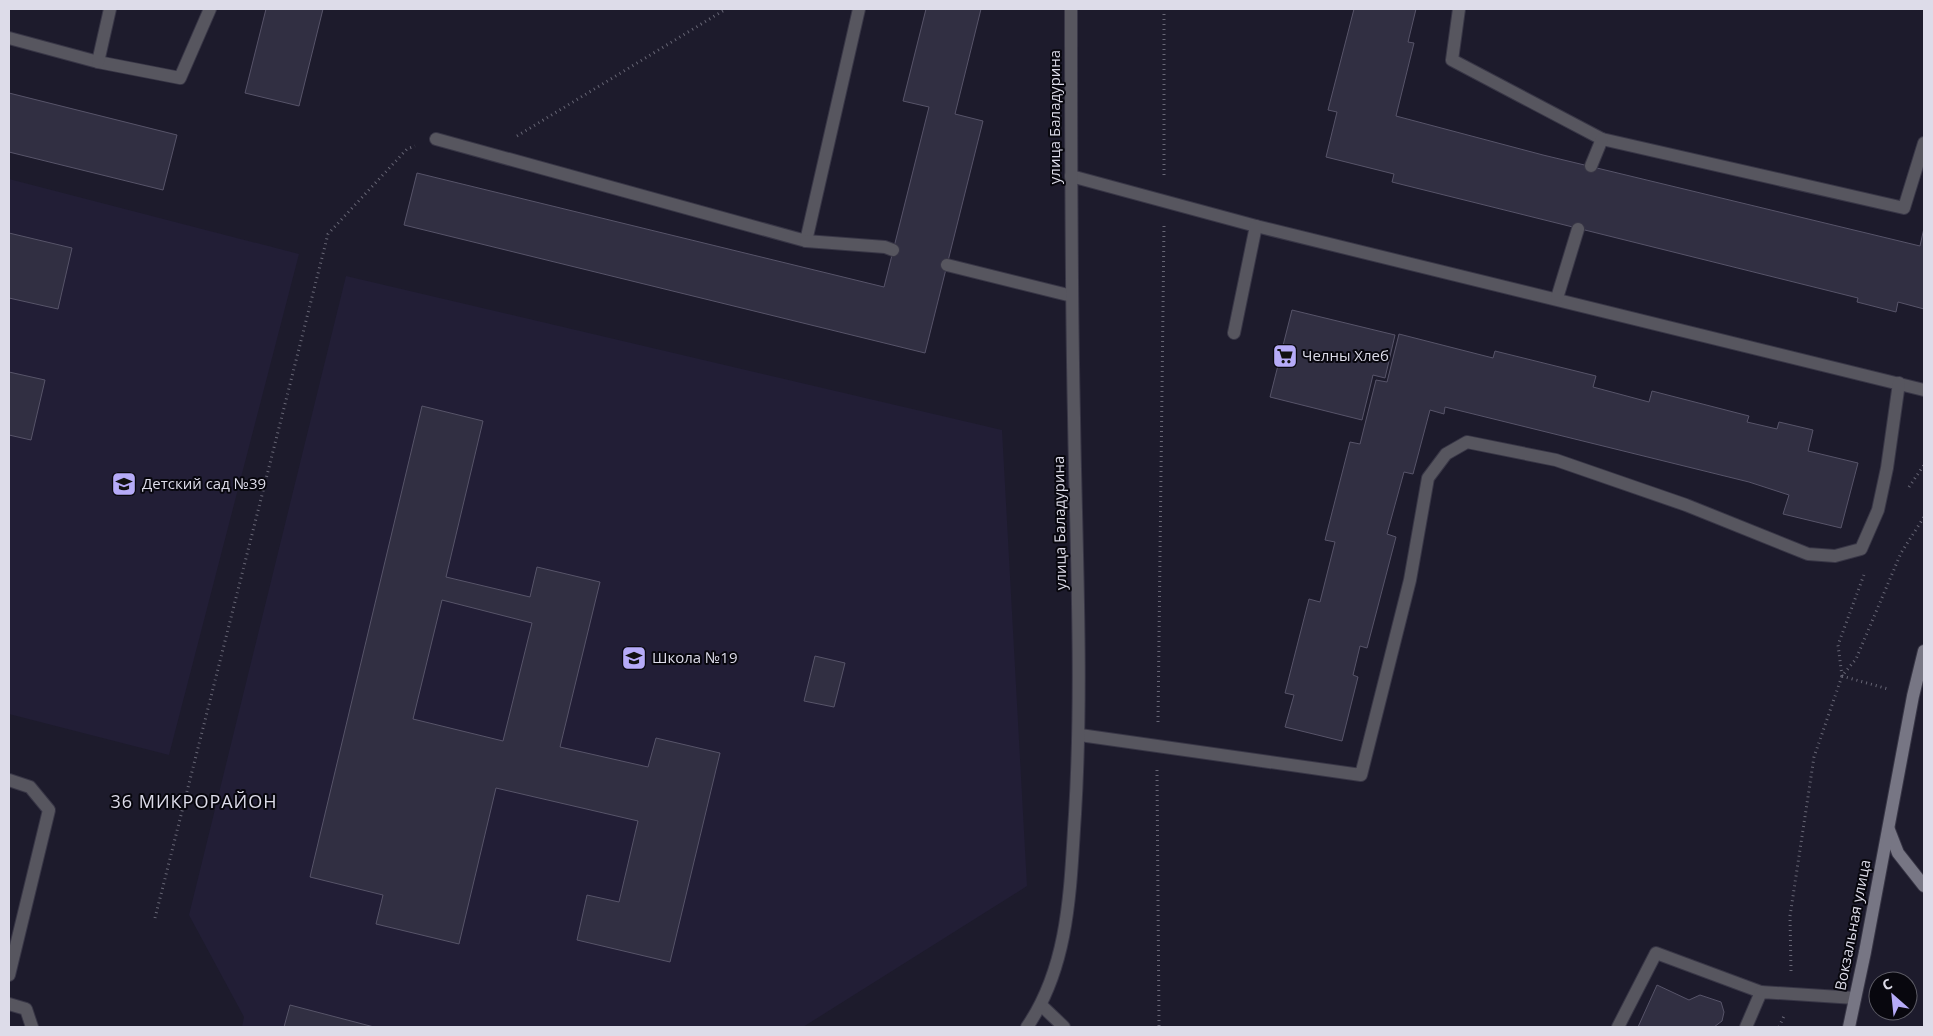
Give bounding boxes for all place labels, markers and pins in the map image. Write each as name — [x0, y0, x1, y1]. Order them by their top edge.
supermarket icon: Челны Хлеб — [1272, 343, 1298, 369]
place label: Челны Хлеб — [1302, 345, 1389, 365]
school or university icon: Детский сад №39 — [111, 471, 137, 497]
place label: Детский сад №39 — [142, 473, 266, 493]
school or university icon: Школа №19 — [621, 645, 647, 671]
place label: Школа №19 — [652, 647, 738, 667]

